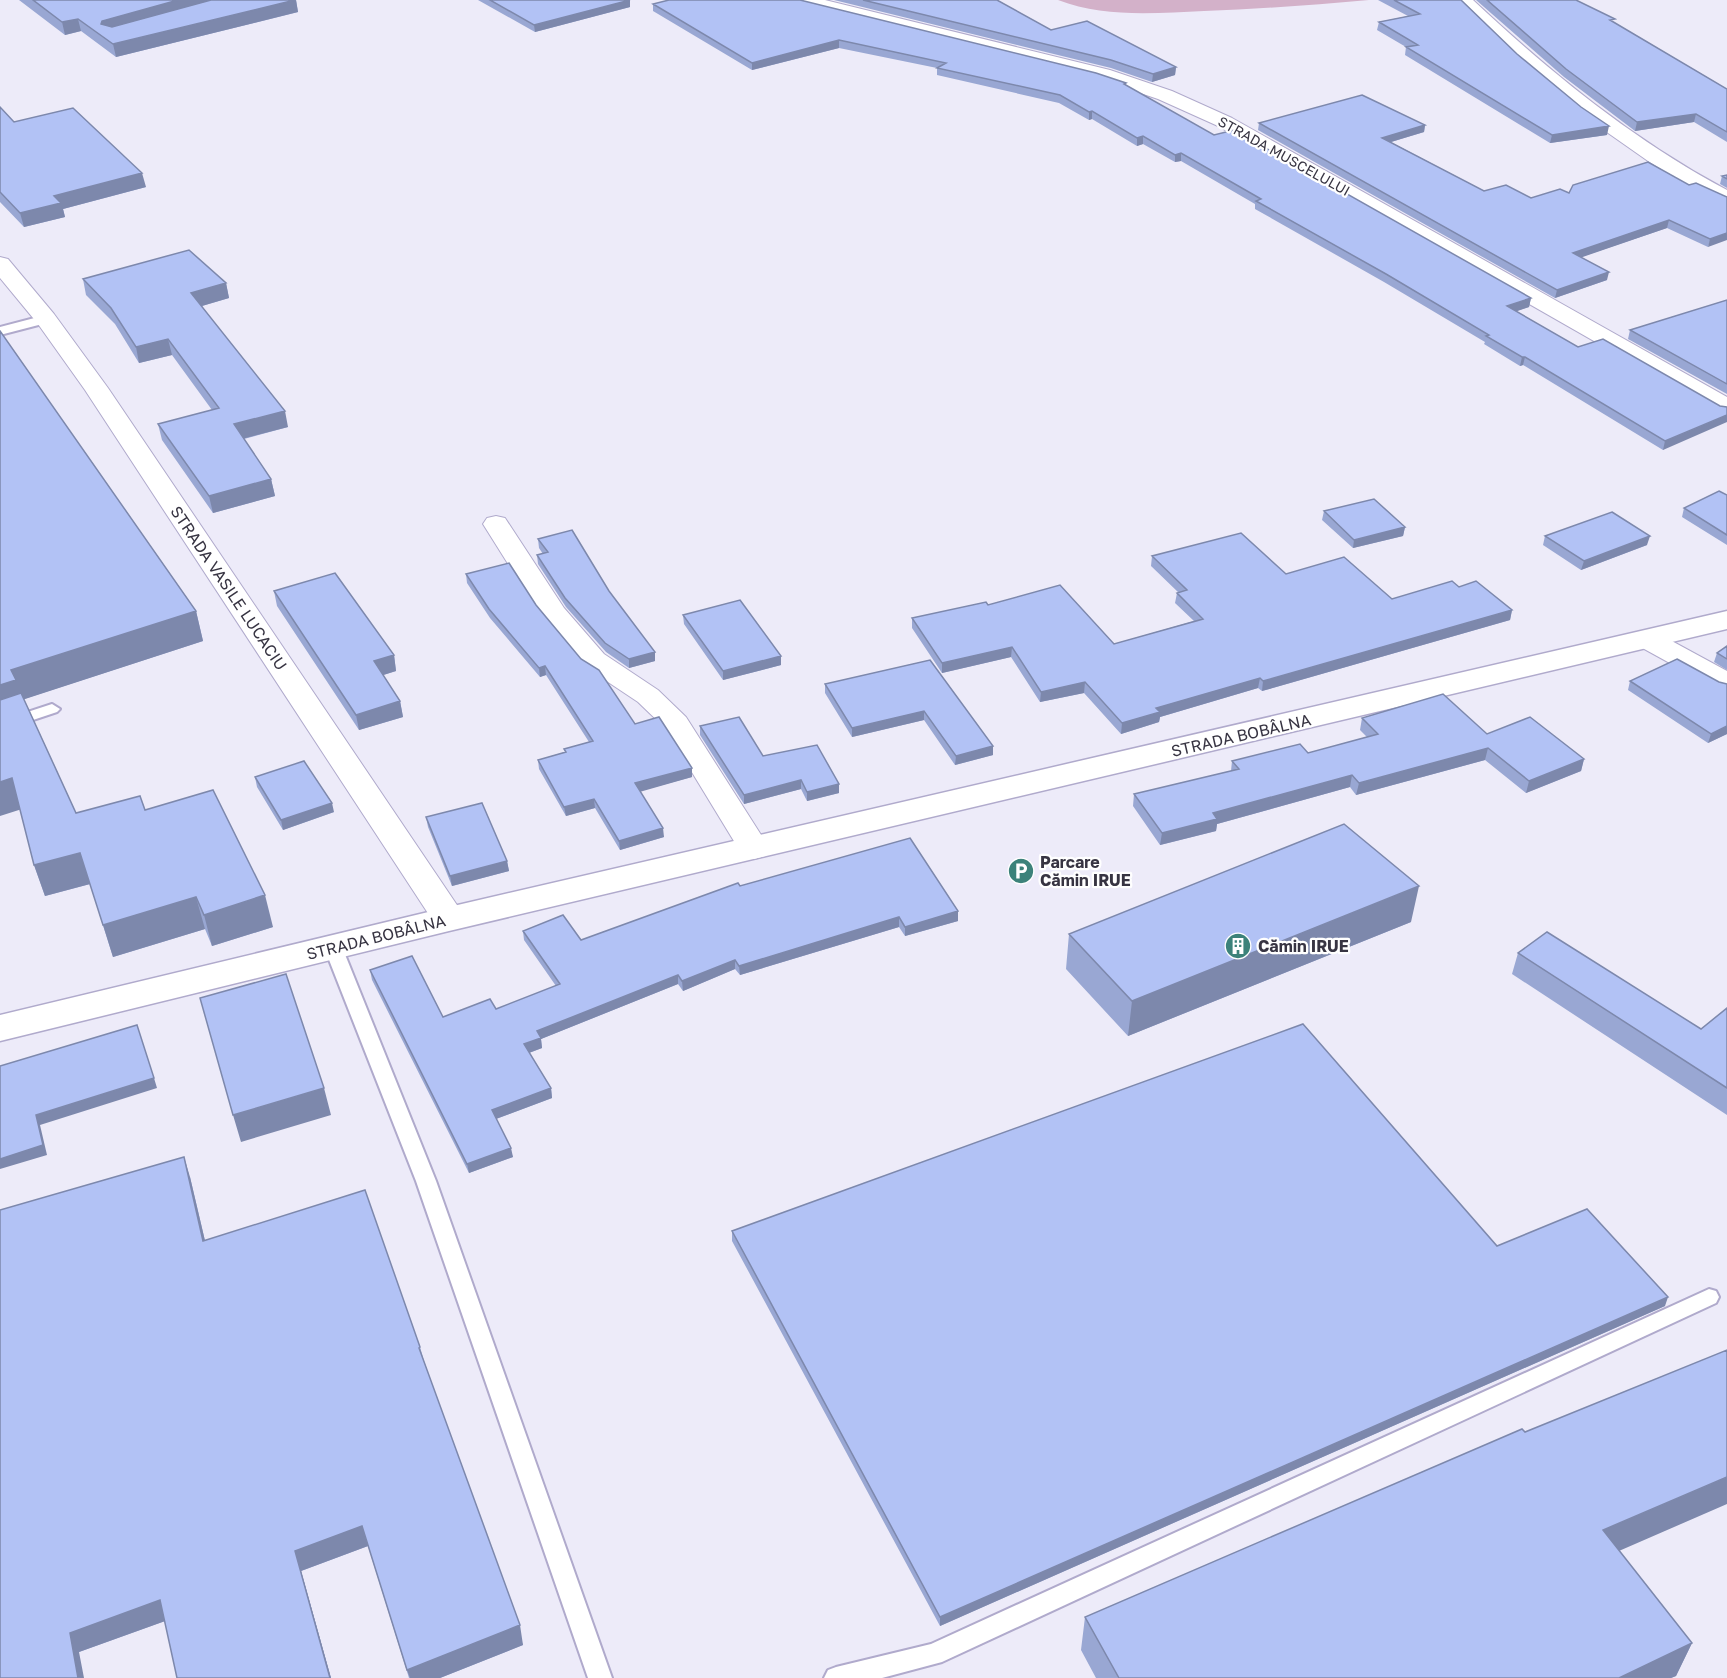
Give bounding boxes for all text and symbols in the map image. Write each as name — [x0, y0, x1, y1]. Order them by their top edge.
street label: STRADA MUSCELULUI — [1215, 112, 1353, 199]
street label: STRADA VASILE LUCACIU — [166, 502, 292, 674]
street label: STRADA BOBÂLNA — [1169, 709, 1313, 761]
place label: Parcare Cămin IRUE — [1040, 852, 1131, 890]
parking icon: Parcare Cămin IRUE — [1006, 856, 1036, 886]
street label: STRADA BOBÂLNA — [304, 910, 448, 964]
building icon: Cămin IRUE — [1223, 931, 1253, 961]
place label: Cămin IRUE — [1258, 936, 1349, 956]

